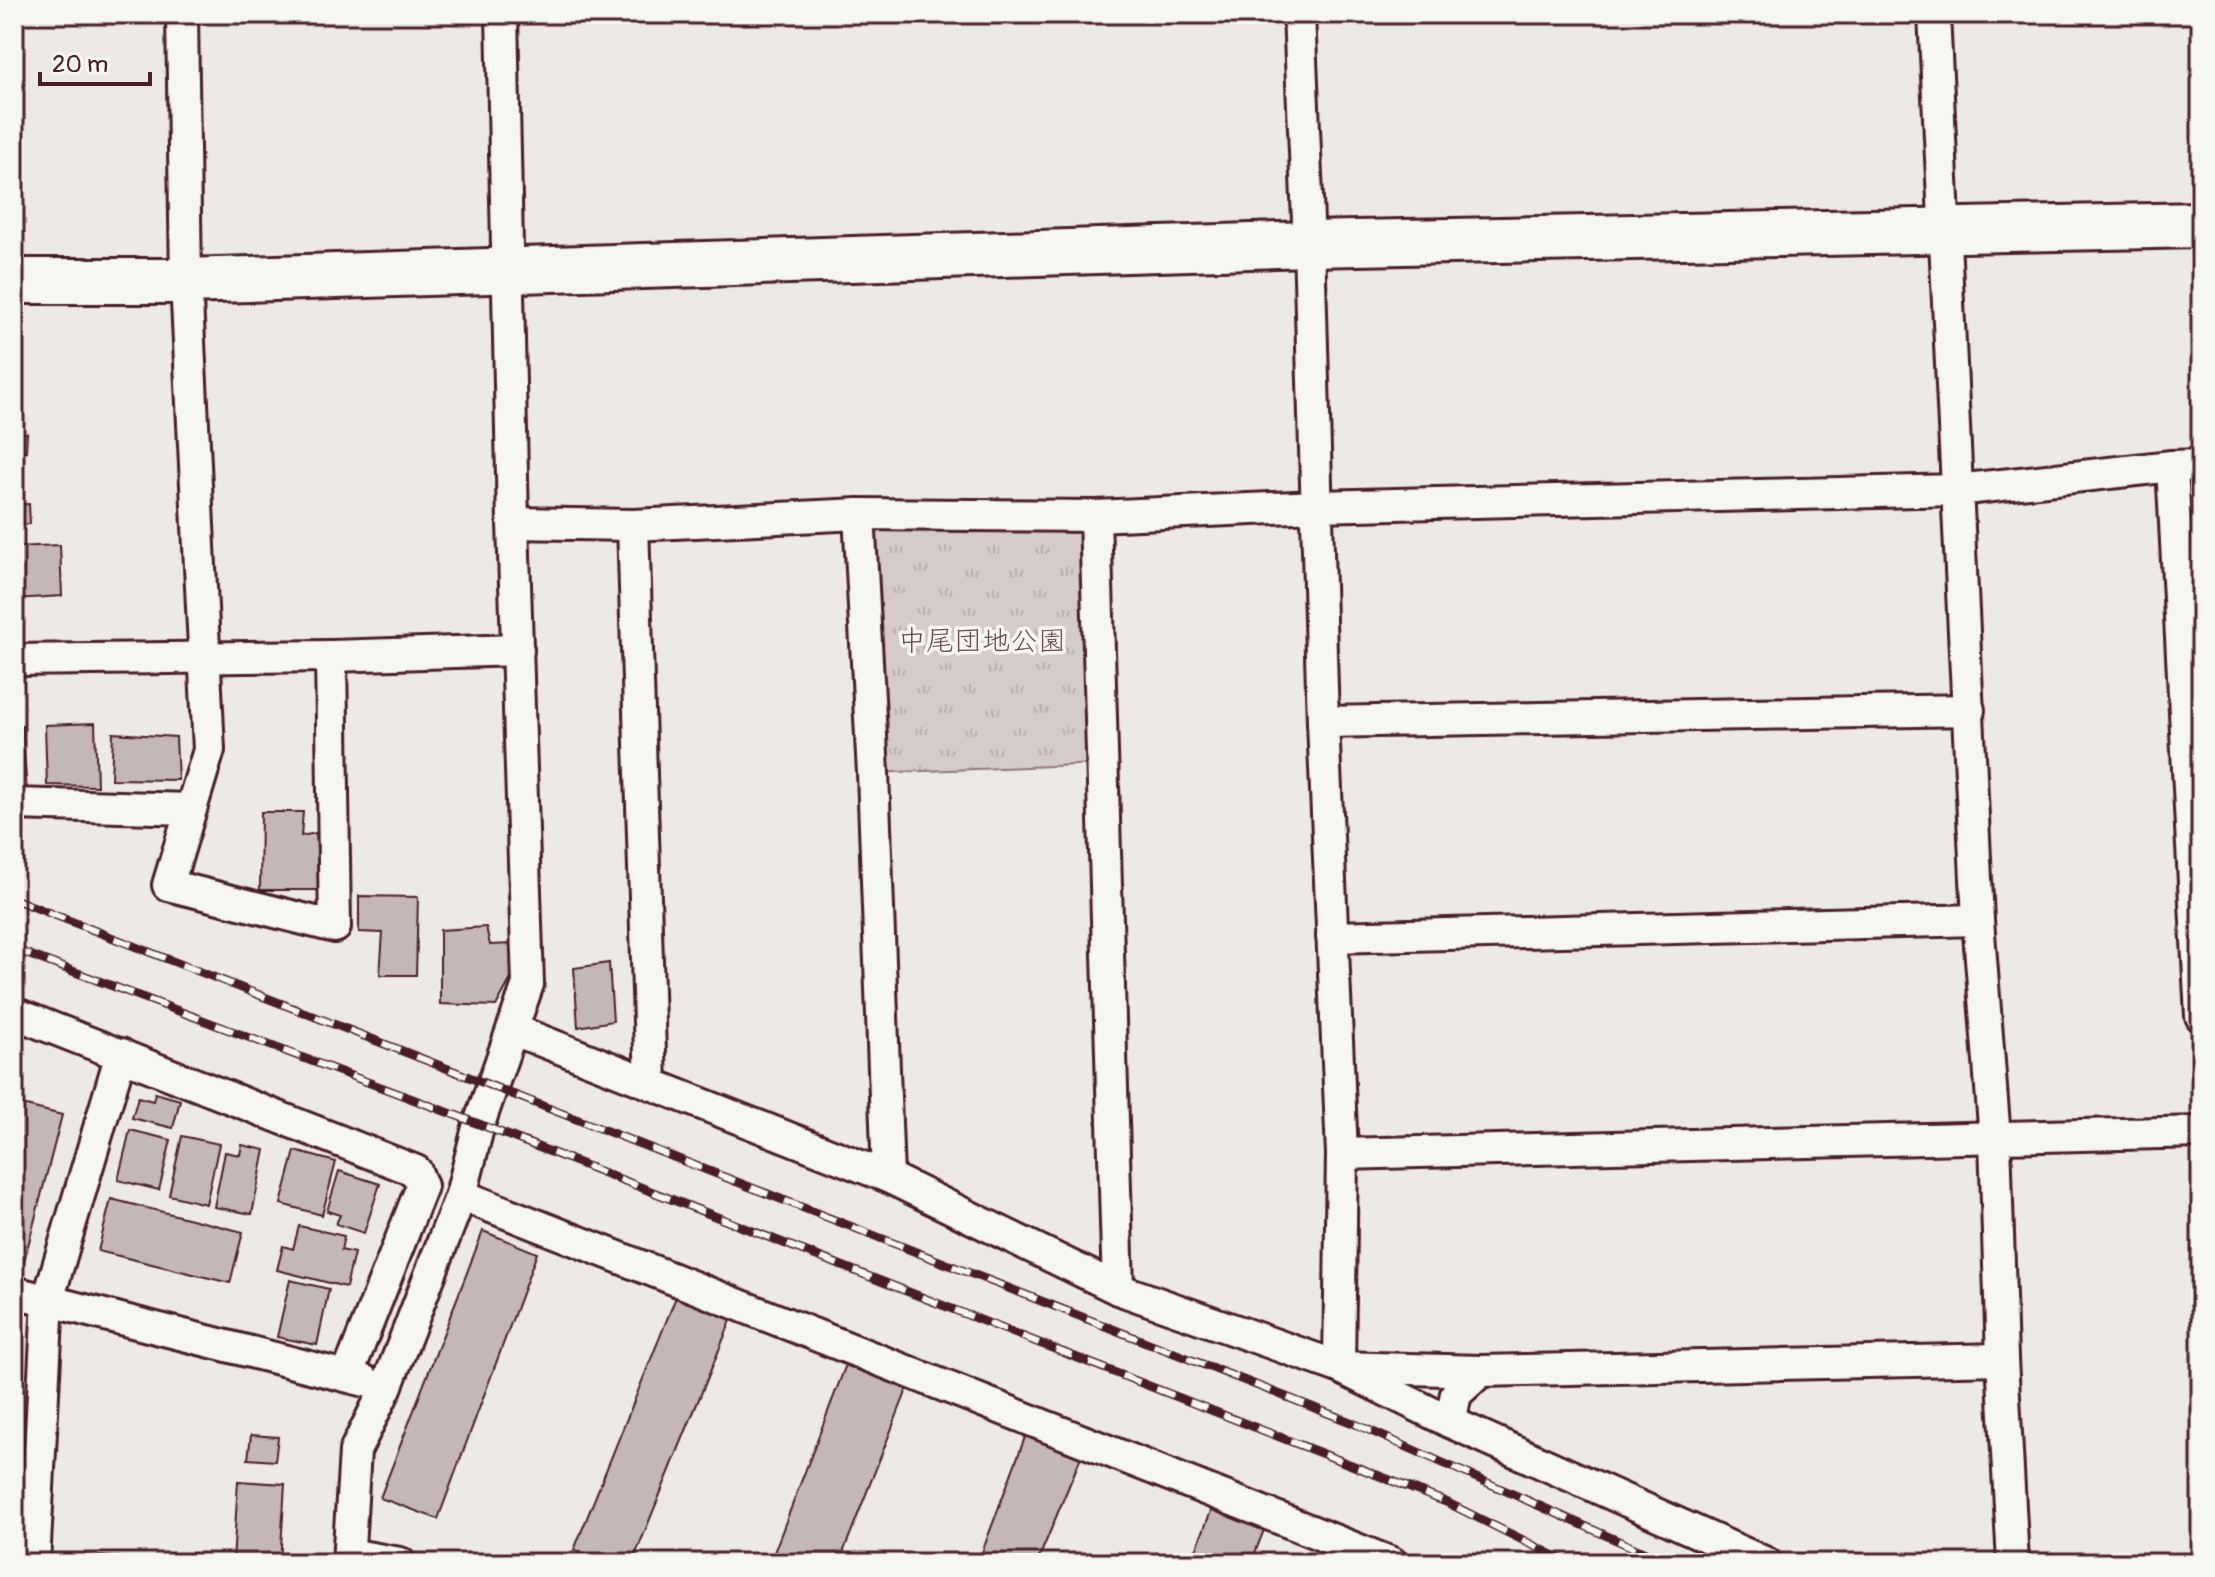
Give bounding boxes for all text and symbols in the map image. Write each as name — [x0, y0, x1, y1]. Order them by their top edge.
scale bar — [40, 36, 150, 86]
text: 20 m — [52, 50, 108, 79]
park label: 中尾団地公園 — [898, 624, 1066, 659]

